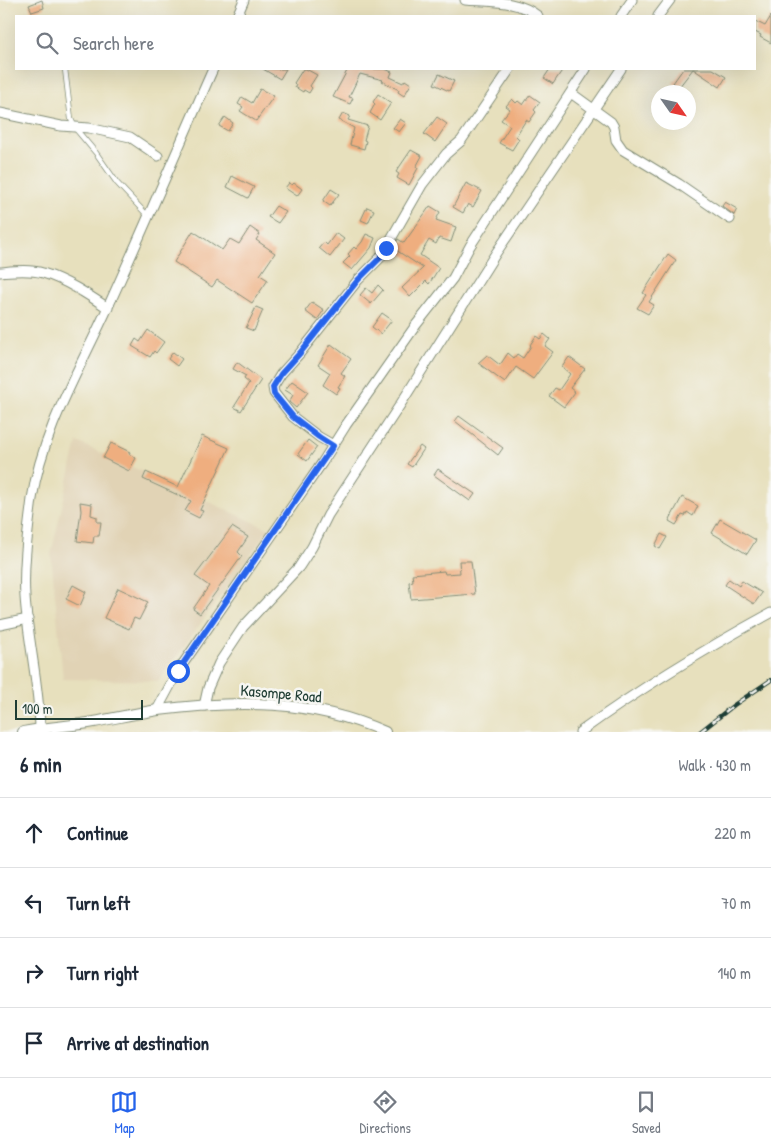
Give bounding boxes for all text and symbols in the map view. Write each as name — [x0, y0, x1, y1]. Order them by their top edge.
search box — [15, 15, 756, 70]
icon: search — [33, 29, 61, 57]
text: Search here — [73, 30, 154, 56]
north arrow — [651, 85, 696, 130]
route end — [375, 237, 398, 260]
route start — [167, 660, 190, 683]
street label: Kasompe Road — [240, 679, 322, 707]
scale bar — [15, 697, 142, 720]
text: 100 m — [22, 699, 52, 718]
text: 6 min — [20, 750, 62, 779]
text: Walk · 430 m — [679, 754, 751, 776]
icon: ahead — [20, 819, 48, 847]
text: Continue — [67, 820, 128, 846]
text: 220 m — [714, 822, 751, 844]
icon: left — [20, 889, 48, 917]
text: Turn left — [67, 890, 130, 916]
text: 70 m — [721, 892, 751, 914]
icon: right — [20, 959, 48, 987]
text: Turn right — [67, 960, 138, 986]
text: 140 m — [717, 962, 751, 984]
icon: arrive — [20, 1029, 48, 1057]
text: Arrive at destination — [67, 1030, 209, 1056]
tab: Map — [110, 1088, 138, 1137]
tab: Directions — [359, 1088, 411, 1137]
tab: Saved — [632, 1088, 661, 1137]

